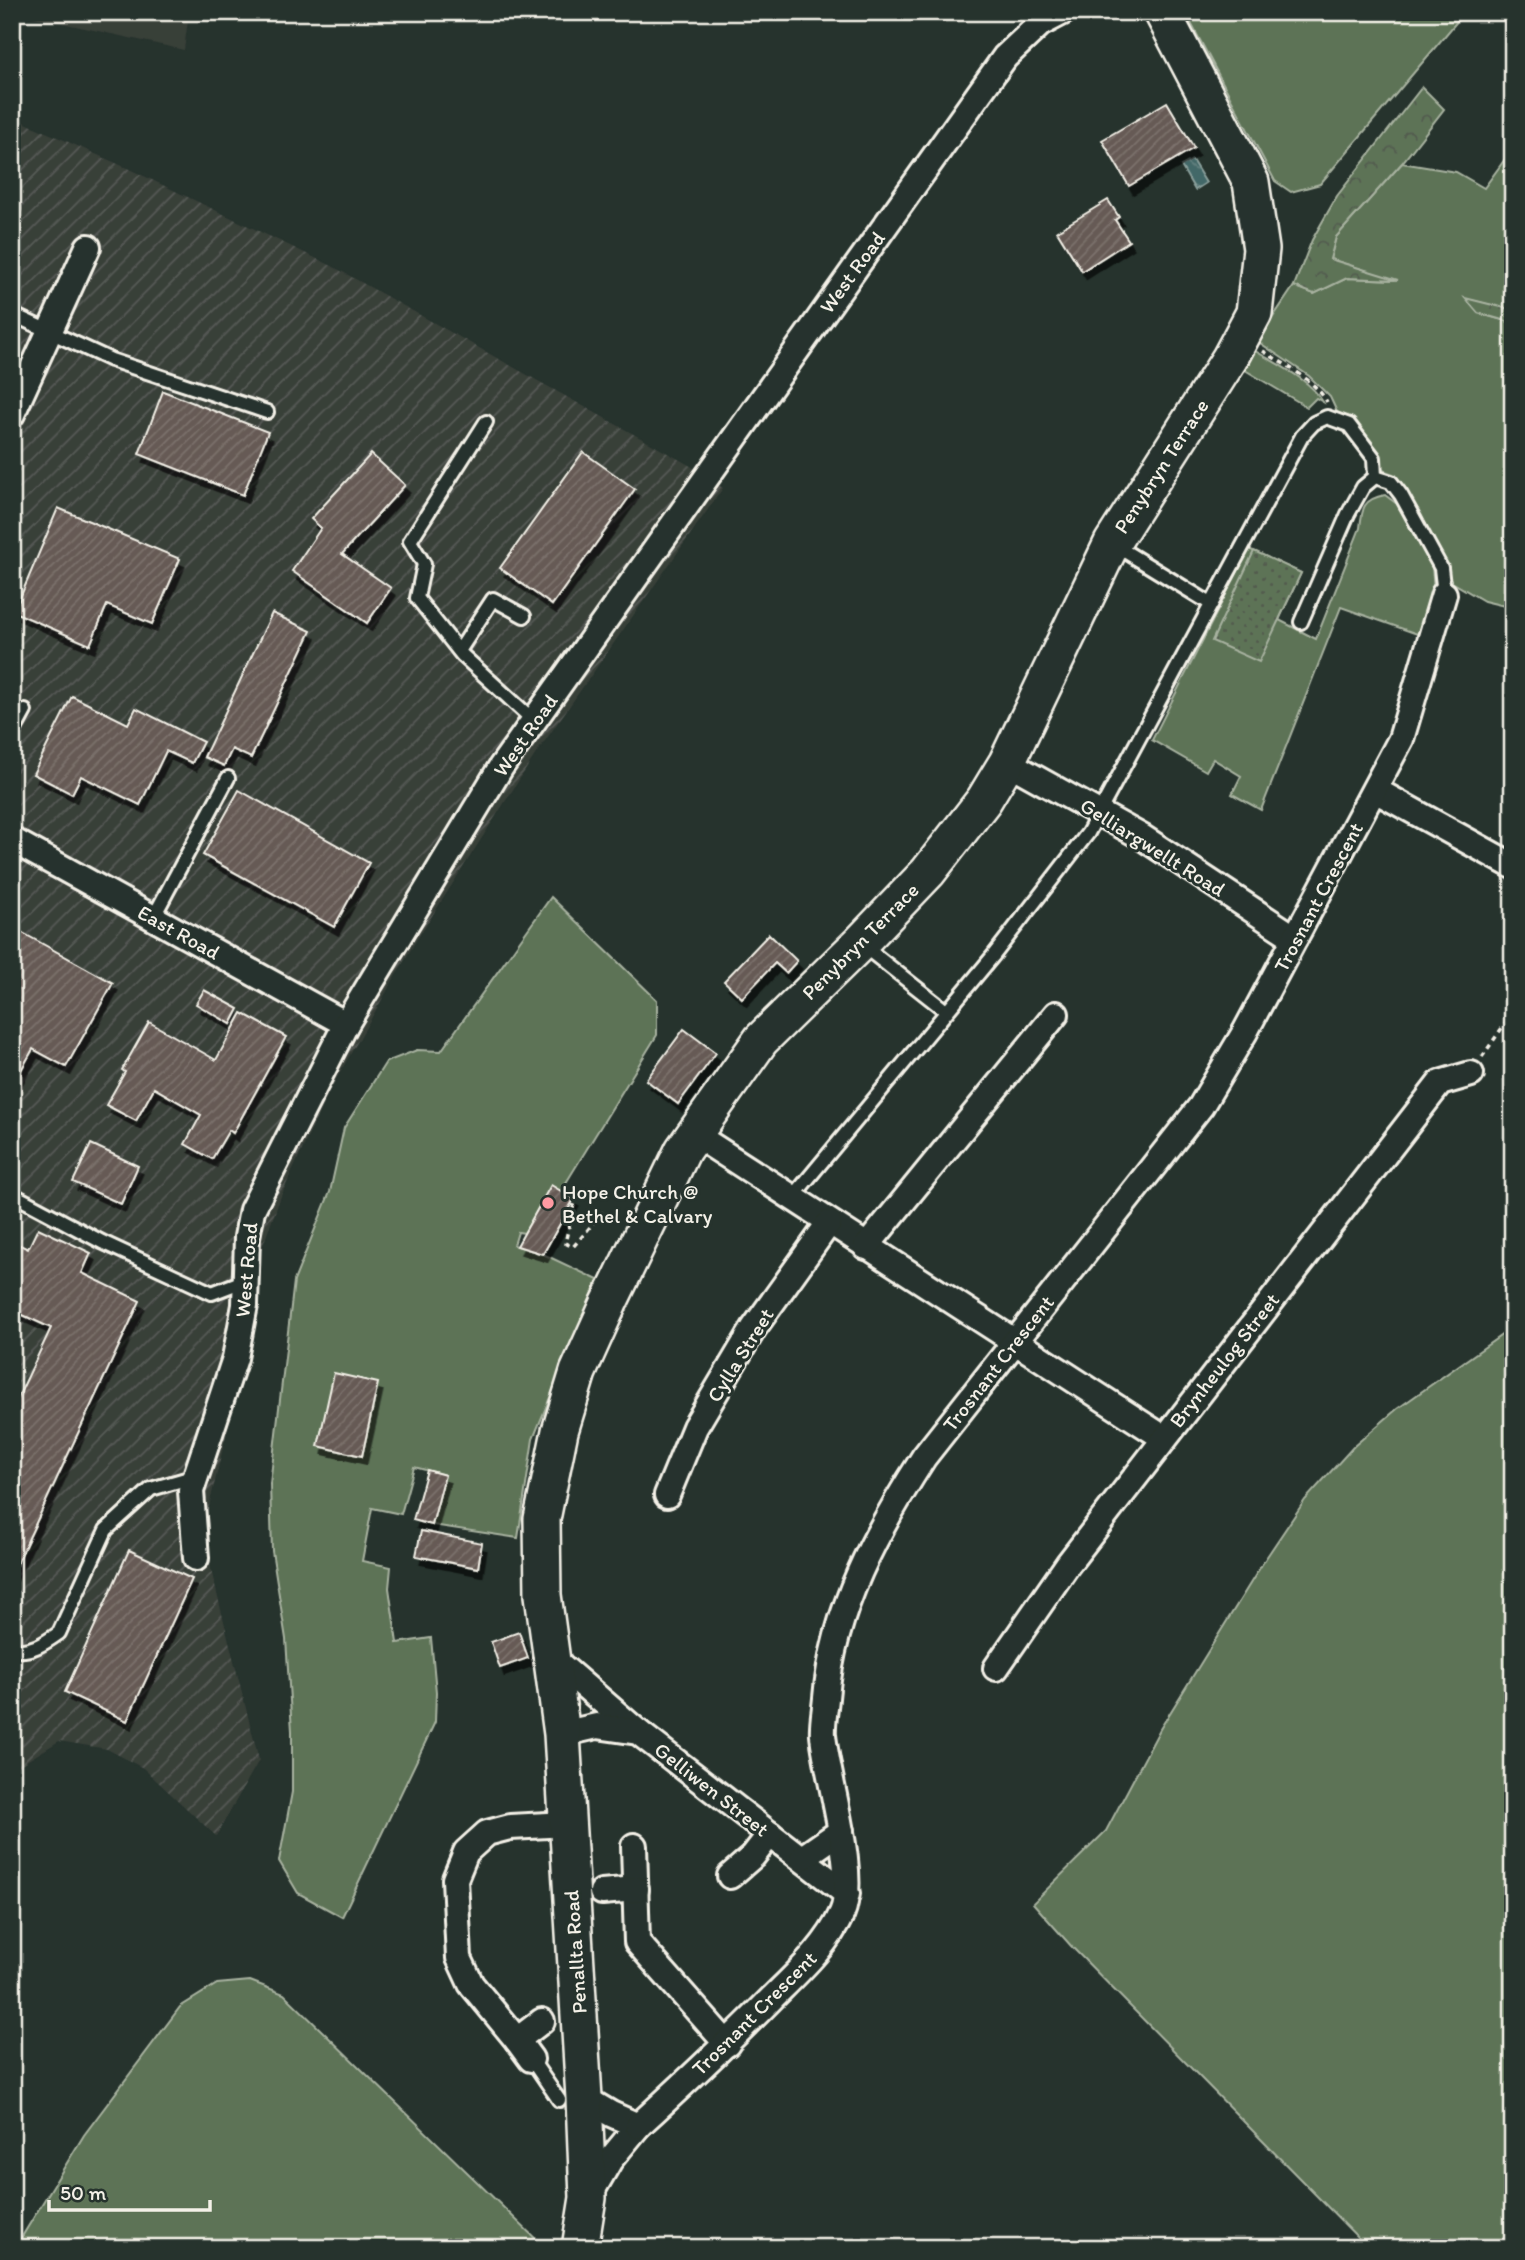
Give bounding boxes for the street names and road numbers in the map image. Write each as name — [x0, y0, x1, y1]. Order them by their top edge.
street label: West Road — [814, 226, 890, 318]
street label: Penybryn Terrace — [1108, 394, 1214, 538]
street label: West Road — [487, 688, 563, 781]
street label: Gelliargwellt Road — [1076, 792, 1231, 902]
street label: Trosnant Crescent — [1268, 818, 1368, 976]
street label: Penybryn Terrace — [796, 877, 924, 1005]
street label: East Road — [134, 899, 225, 965]
street label: West Road — [229, 1221, 263, 1319]
street label: Brynheulog Street — [1164, 1288, 1284, 1432]
street label: Trosnant Crescent — [937, 1290, 1059, 1436]
street label: Cylla Street — [701, 1303, 779, 1407]
street label: Gelliwen Street — [650, 1736, 774, 1842]
street label: Penallta Road — [558, 1889, 592, 2015]
street label: Trosnant Crescent — [686, 1945, 822, 2081]

